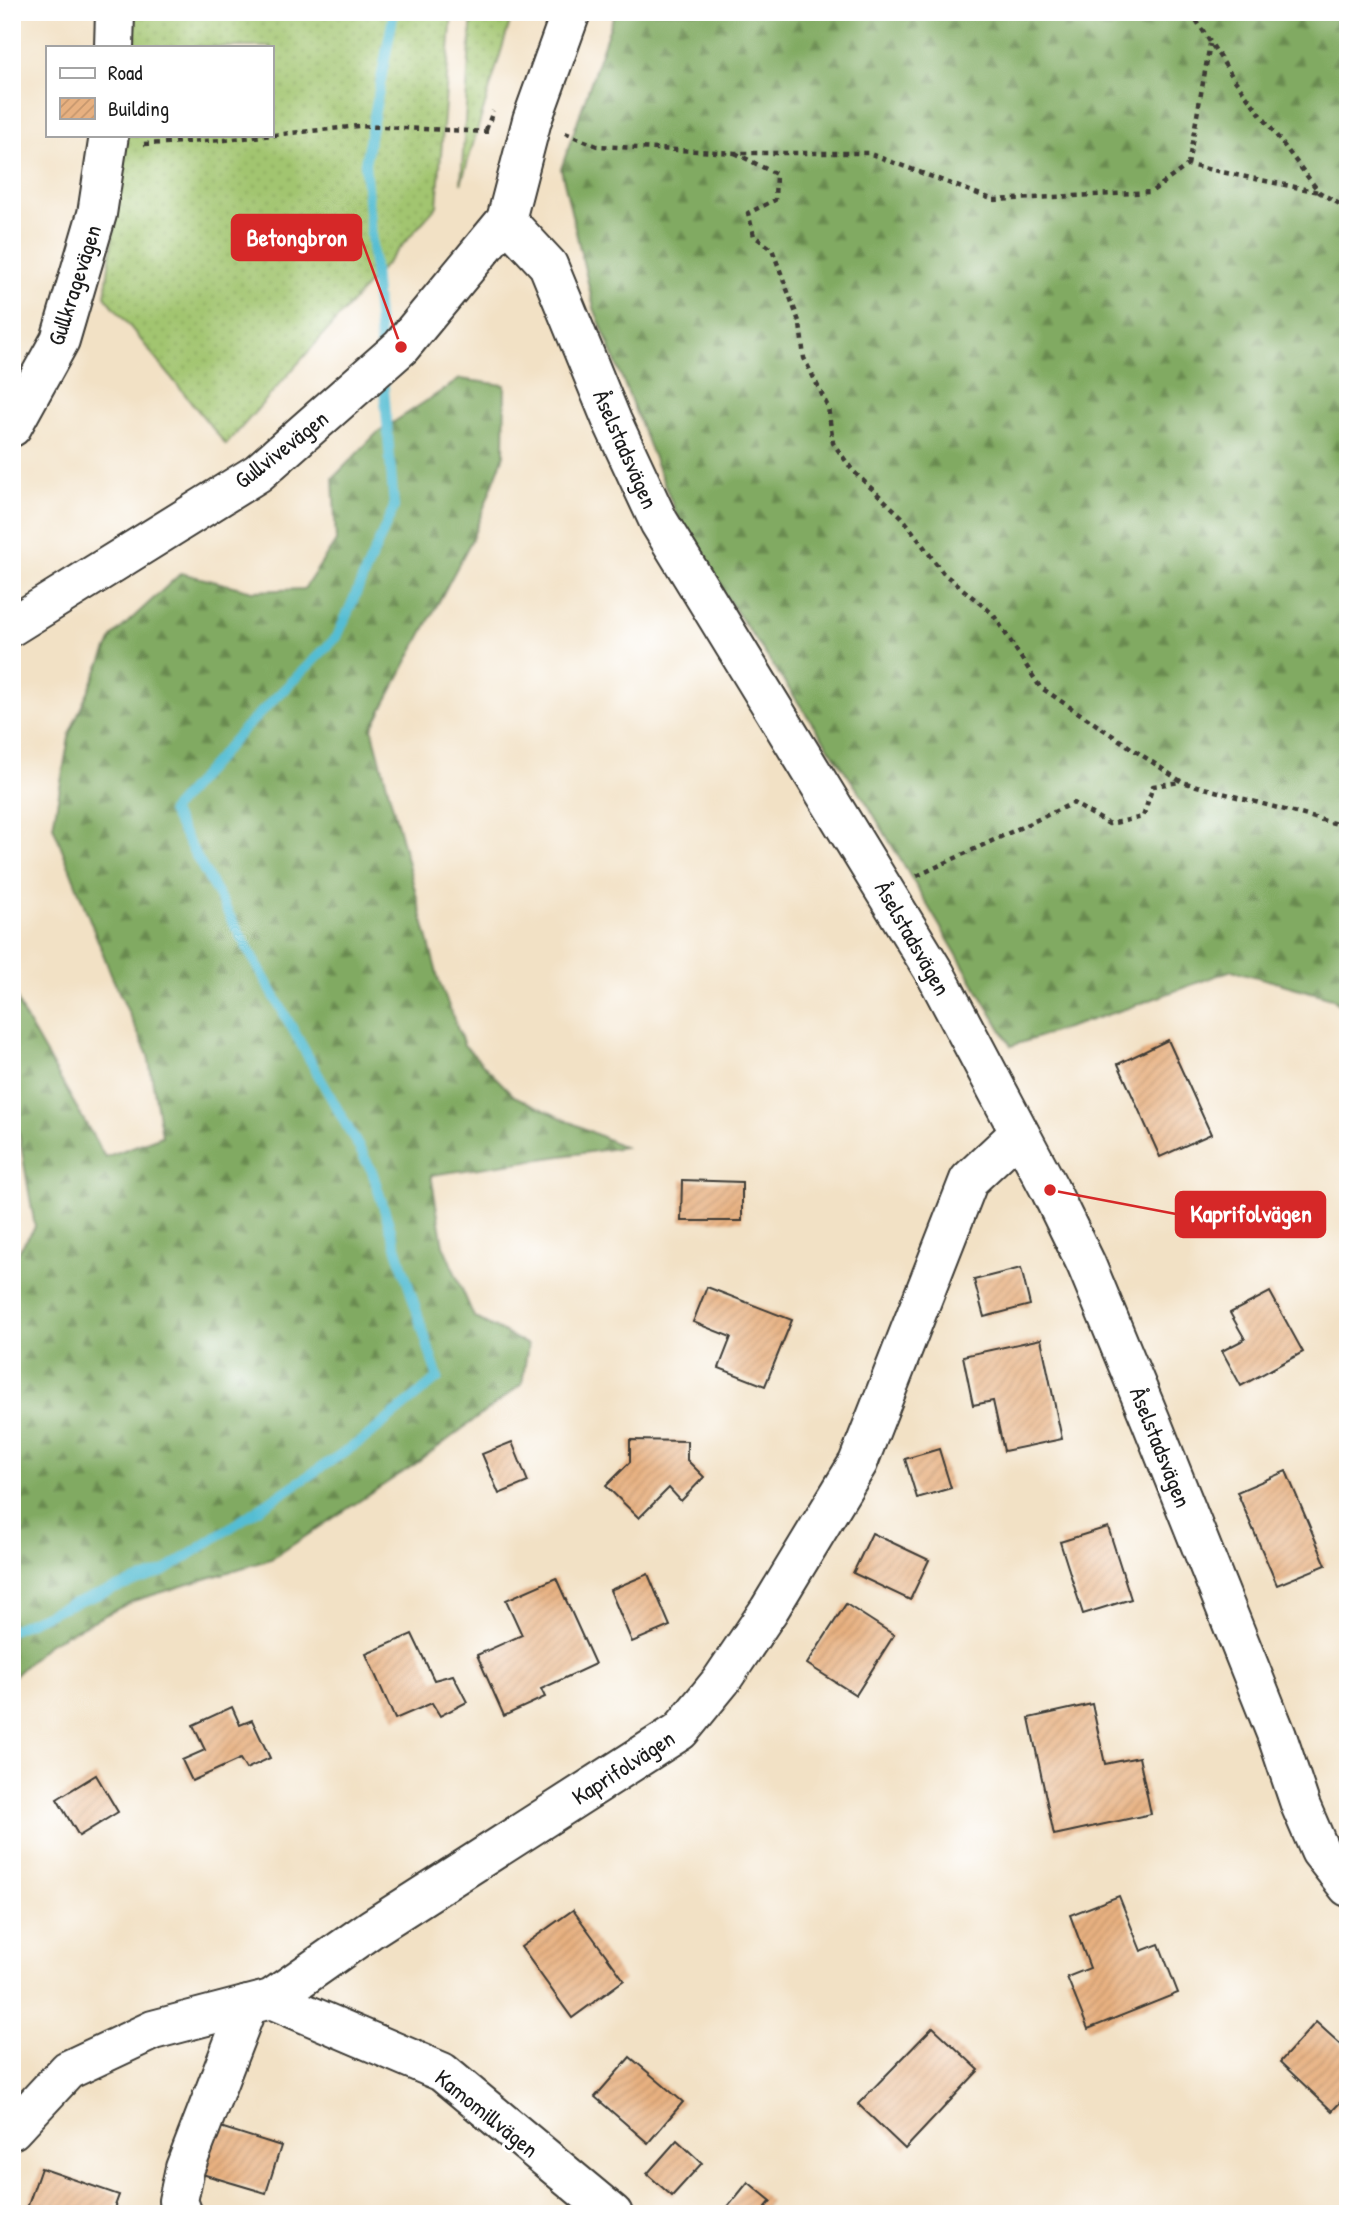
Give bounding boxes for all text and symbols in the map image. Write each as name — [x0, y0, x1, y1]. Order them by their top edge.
legend — [46, 46, 273, 136]
text: Road — [108, 58, 142, 87]
text: Building — [108, 94, 169, 123]
callout: Betongbron — [232, 215, 361, 260]
street label: Gullkragevägen — [40, 221, 108, 349]
text: Betongbron — [247, 221, 348, 254]
street label: Åselstadsvägen — [586, 385, 666, 513]
street label: Gullvivevägen — [228, 403, 334, 495]
street label: Åselstadsvägen — [868, 875, 958, 1001]
callout: Kaprifolvägen — [1176, 1192, 1325, 1237]
text: Kaprifolvägen — [1190, 1197, 1312, 1230]
street label: Åselstadsvägen — [1123, 1382, 1199, 1512]
street label: Kaprifolvägen — [566, 1722, 680, 1812]
street label: Kamomillvägen — [429, 2062, 545, 2164]

